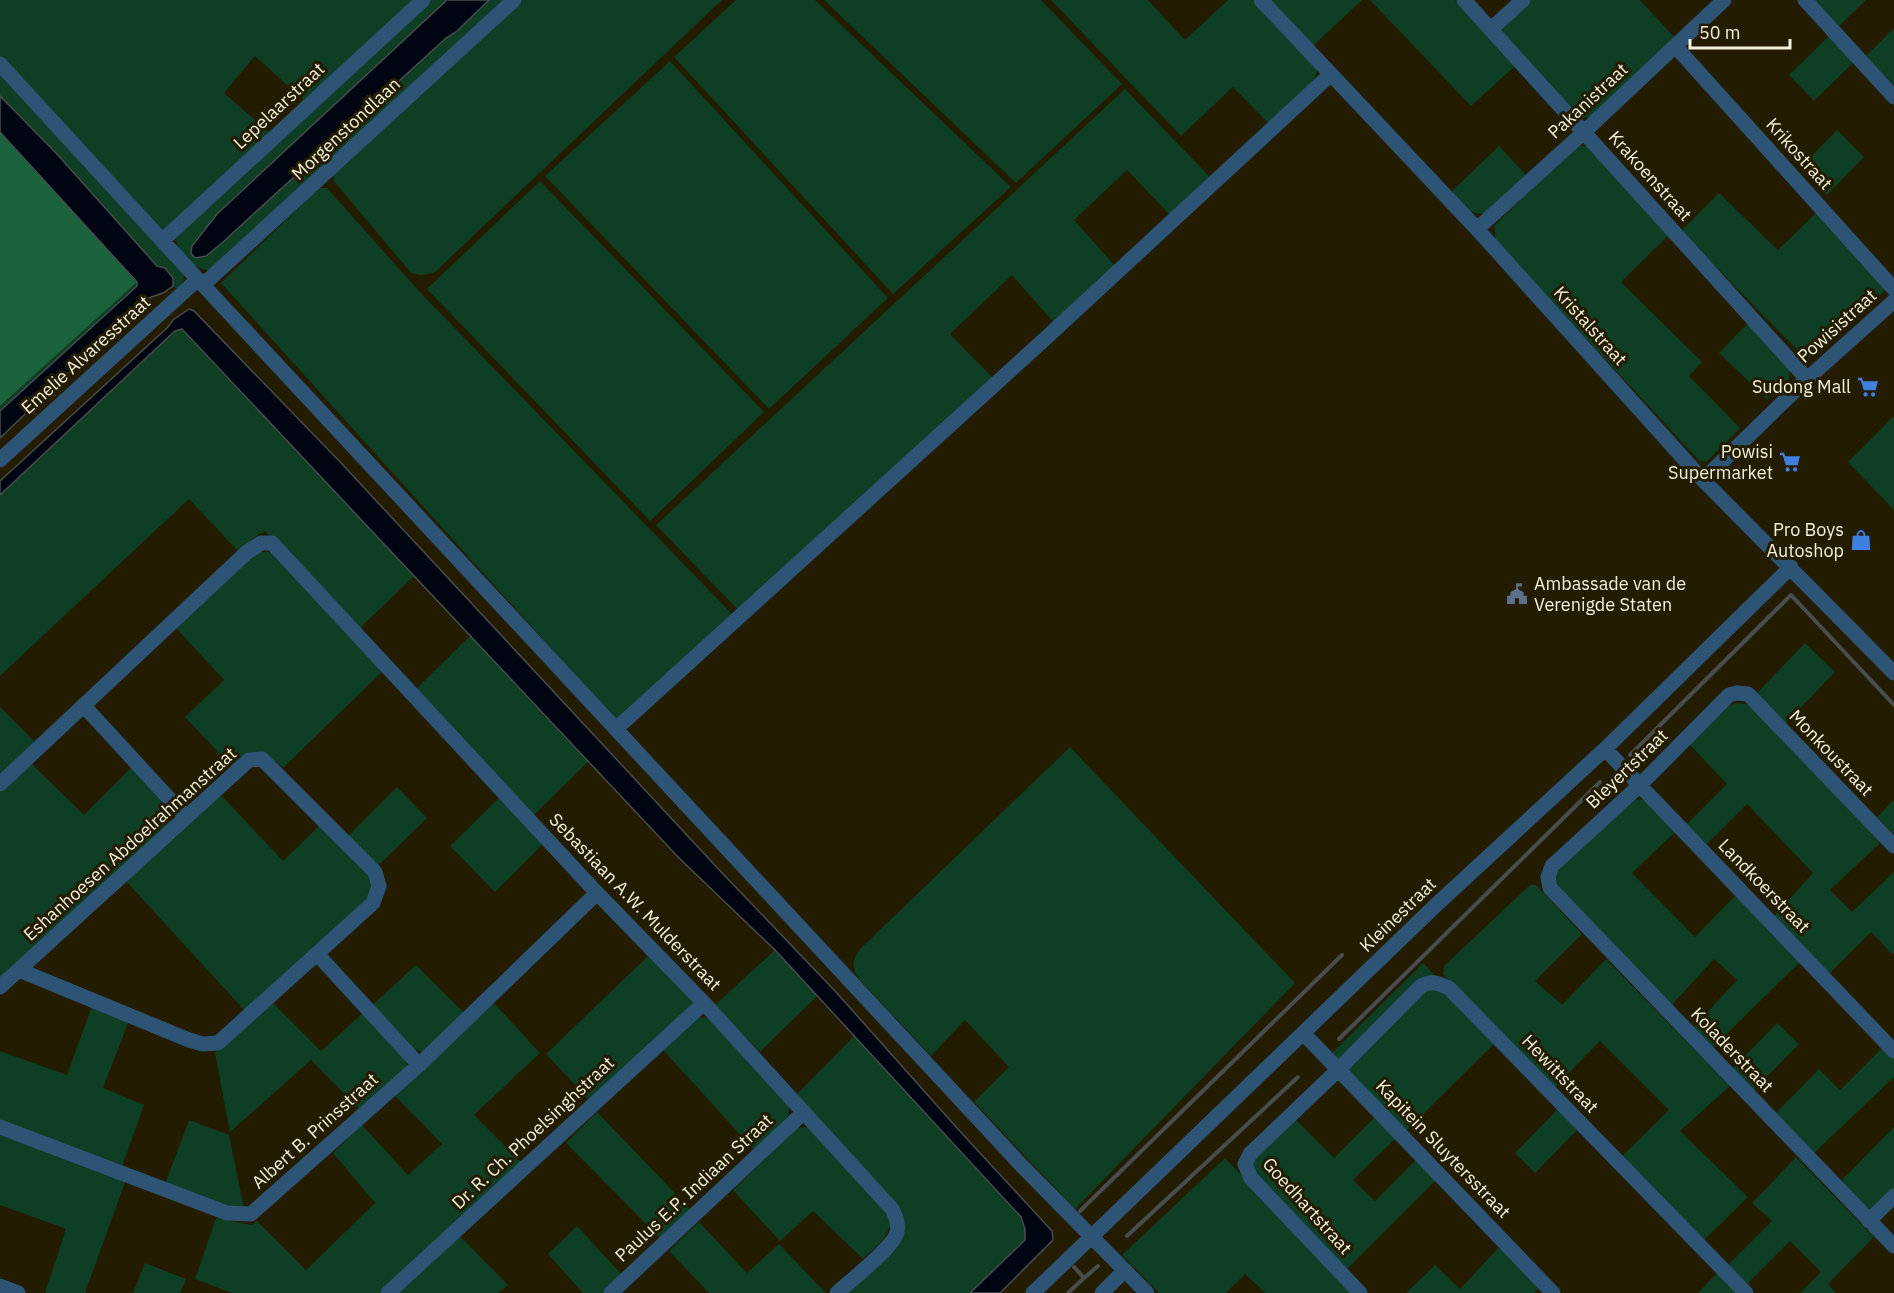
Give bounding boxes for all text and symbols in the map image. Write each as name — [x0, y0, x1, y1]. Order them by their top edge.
scale bar — [1690, 12, 1790, 50]
text: 50 m — [1699, 21, 1741, 44]
street label: Lepelaarstraat — [228, 57, 329, 154]
street label: Pakanistraat — [1543, 58, 1632, 144]
street label: Morgenstondlaan — [286, 72, 405, 185]
street label: Krikostraat — [1761, 113, 1838, 194]
street label: Krakoenstraat — [1604, 126, 1697, 226]
street label: Kristalstraat — [1549, 281, 1632, 370]
street label: Powisistraat — [1792, 284, 1881, 367]
street label: Emelie Alvaresstraat — [16, 290, 155, 419]
place label: Sudong Mall — [1752, 375, 1851, 398]
supermarket icon: Sudong Mall — [1856, 375, 1880, 399]
place label: Powisi Supermarket — [1668, 440, 1773, 484]
supermarket icon: Powisi Supermarket — [1778, 450, 1802, 474]
place label: Pro Boys Autoshop — [1766, 518, 1844, 562]
shop icon: Pro Boys Autoshop — [1849, 528, 1873, 552]
place label: Ambassade van de Verenigde Staten — [1534, 572, 1686, 616]
public building icon: Ambassade van de Verenigde Staten — [1505, 582, 1529, 606]
street label: Monkoustraat — [1784, 705, 1878, 801]
street label: Bleyertstraat — [1581, 724, 1672, 813]
street label: Eshanhoesen Abdoelrahmanstraat — [18, 742, 241, 945]
street label: Sebastiaan A.W. Mulderstraat — [544, 808, 726, 995]
street label: Landkoerstraat — [1714, 834, 1815, 938]
street label: Kleinestraat — [1354, 872, 1441, 957]
street label: Koladerstraat — [1686, 1002, 1779, 1097]
street label: Hewittstraat — [1517, 1030, 1603, 1118]
street label: Dr. R. Ch. Phoelsinghstraat — [447, 1051, 619, 1214]
street label: Albert B. Prinsstraat — [247, 1068, 383, 1194]
street label: Kapitein Sluytersstraat — [1371, 1075, 1515, 1223]
street label: Paulus E.P. Indiaan Straat — [610, 1109, 777, 1267]
street label: Goedhartstraat — [1258, 1152, 1357, 1259]

